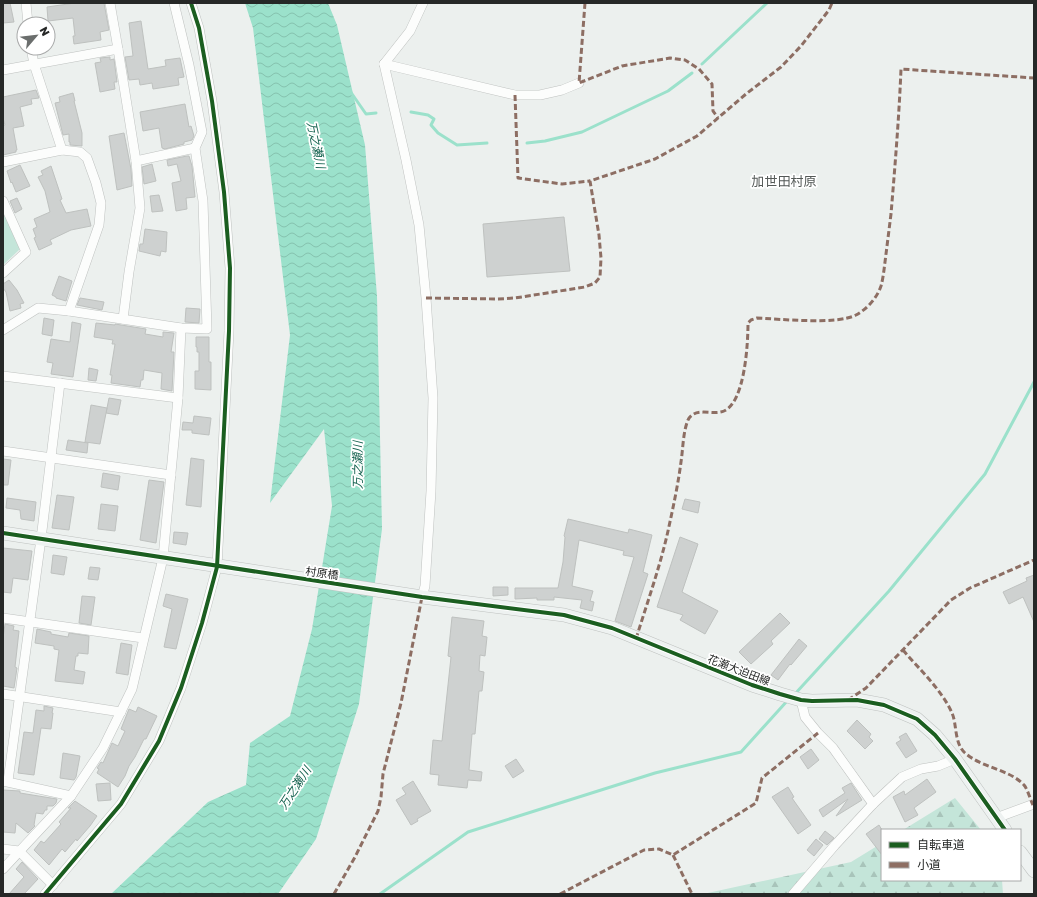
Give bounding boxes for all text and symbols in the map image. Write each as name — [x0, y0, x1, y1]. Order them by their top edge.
north arrow — [16, 16, 56, 56]
text: N — [38, 24, 53, 38]
water label: 万之瀬川 — [304, 120, 329, 172]
district label: 加世田村原 — [751, 173, 817, 189]
water label: 万之瀬川 — [350, 439, 365, 489]
street label: 村原橋 — [305, 564, 339, 581]
street label: 花瀬大迫田線 — [706, 652, 772, 687]
water label: 万之瀬川 — [275, 762, 315, 812]
legend — [881, 829, 1021, 881]
text: 自転車道 — [917, 837, 965, 852]
text: 小道 — [917, 857, 941, 872]

